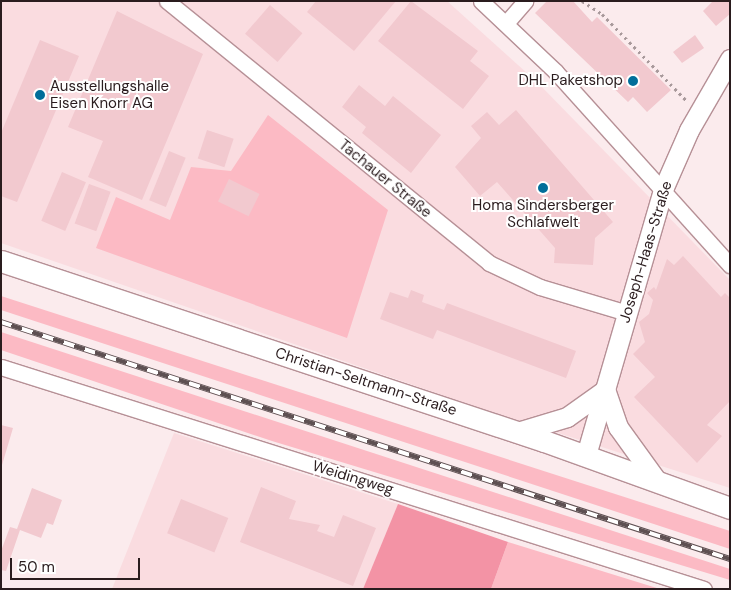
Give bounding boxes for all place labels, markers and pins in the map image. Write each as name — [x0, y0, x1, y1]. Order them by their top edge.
place label: DHL Paketshop — [518, 72, 623, 90]
marker: DHL Paketshop — [627, 75, 639, 87]
place label: Ausstellungshalle Eisen Knorr AG — [50, 77, 169, 112]
marker: Ausstellungshalle Eisen Knorr AG — [34, 89, 46, 101]
marker: Homa Sindersberger Schlafwelt — [537, 182, 549, 194]
place label: Homa Sindersberger Schlafwelt — [472, 196, 614, 231]

